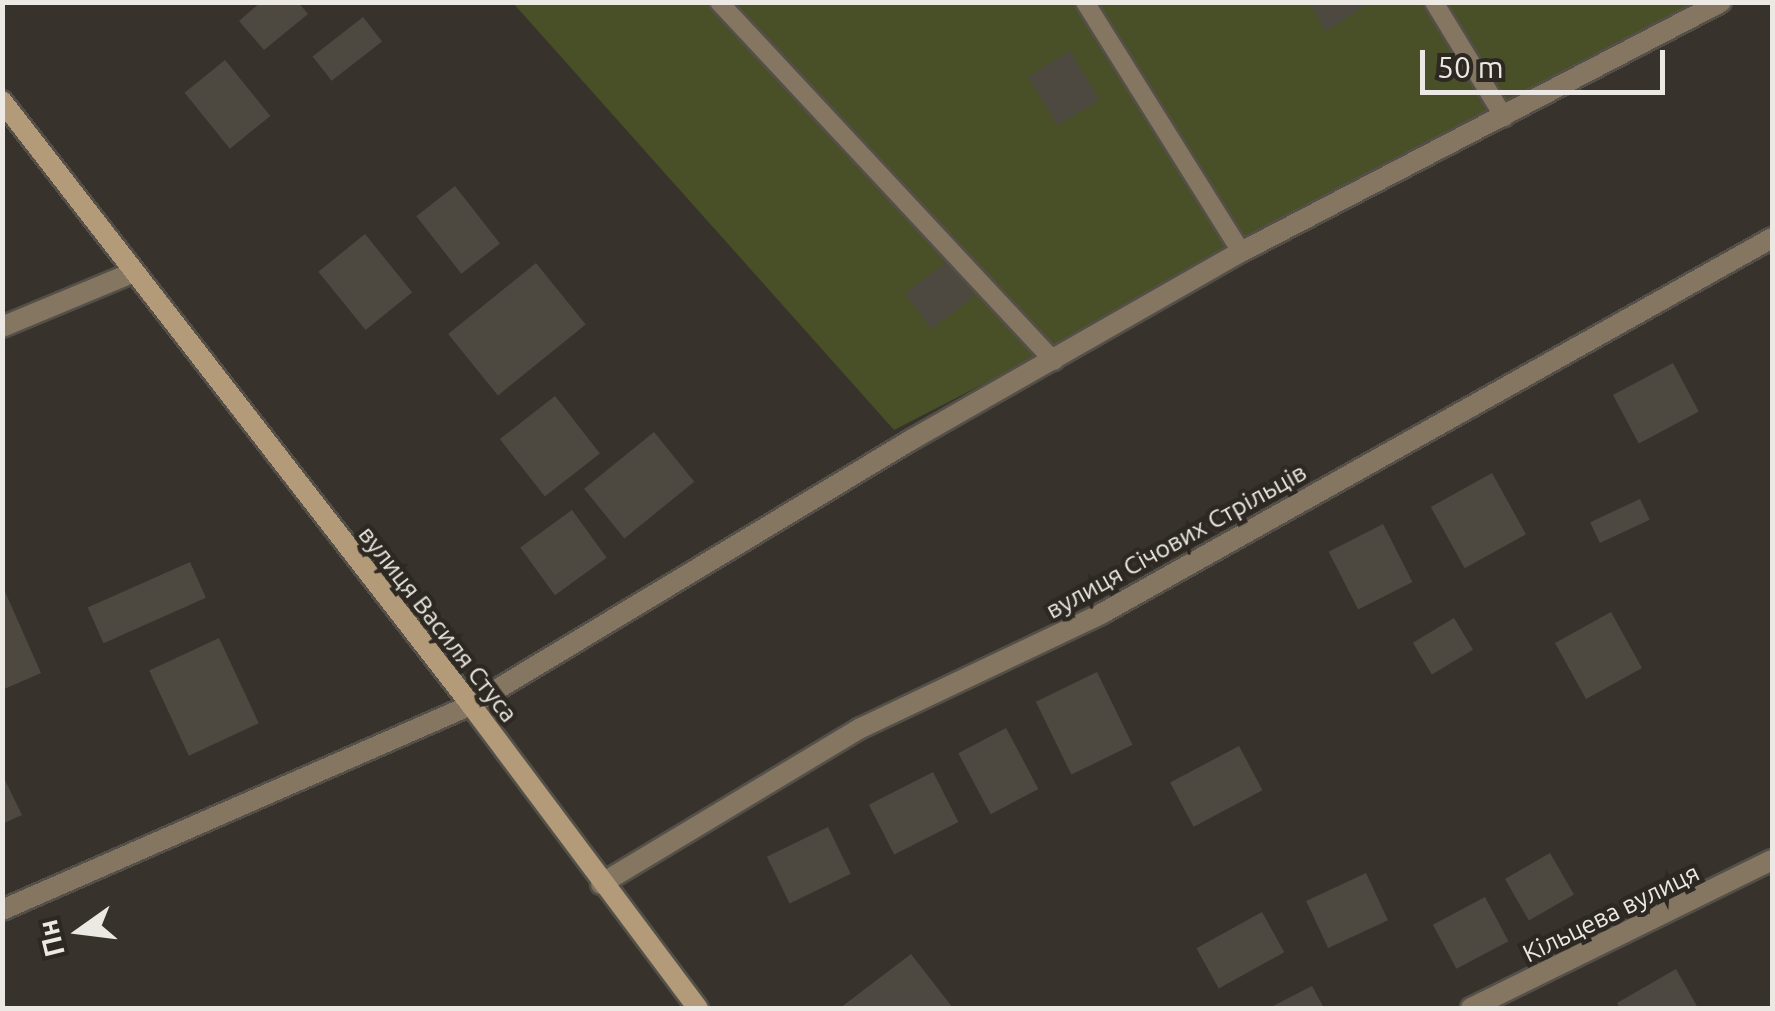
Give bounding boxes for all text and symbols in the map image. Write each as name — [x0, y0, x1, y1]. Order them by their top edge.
scale bar — [1425, 30, 1670, 92]
text: 50 m — [1437, 50, 1504, 84]
street label: вулиця Січових Стрільців — [1040, 457, 1312, 625]
street label: вулиця Василя Стуса — [352, 520, 524, 728]
street label: Кільцева вулиця — [1518, 857, 1704, 969]
north arrow — [30, 881, 130, 981]
text: Пн — [31, 917, 70, 960]

